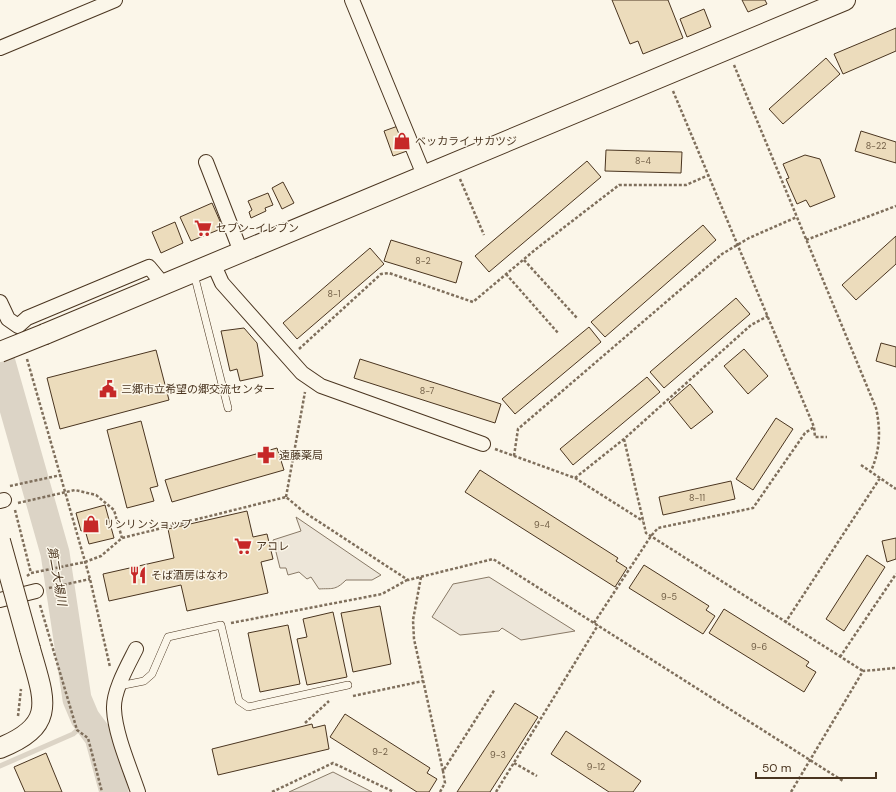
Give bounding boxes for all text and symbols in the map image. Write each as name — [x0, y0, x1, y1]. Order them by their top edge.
shop icon: ベッカライ サカツジ — [392, 131, 412, 151]
place label: ベッカライ サカツジ — [415, 134, 517, 148]
house number: 8-22 — [866, 140, 886, 152]
house number: 8-4 — [635, 155, 651, 167]
supermarket icon: セブン-イレブン — [193, 218, 213, 238]
place label: セブン-イレブン — [216, 221, 299, 235]
house number: 8-2 — [415, 255, 431, 267]
house number: 8-1 — [327, 288, 341, 300]
public building icon: 三郷市立希望の郷交流センター — [98, 379, 118, 399]
place label: 三郷市立希望の郷交流センター — [121, 382, 275, 396]
house number: 8-7 — [420, 385, 434, 397]
pharmacy icon: 遠藤薬局 — [256, 445, 276, 465]
place label: 遠藤薬局 — [279, 448, 323, 462]
house number: 8-11 — [689, 492, 705, 504]
shop icon: リンリンショップ — [81, 514, 101, 534]
place label: リンリンショップ — [104, 517, 192, 531]
house number: 9-4 — [534, 519, 551, 531]
supermarket icon: アコレ — [233, 536, 253, 556]
place label: アコレ — [256, 539, 289, 553]
water label: 第二大場川 — [44, 545, 70, 609]
restaurant icon: そば酒房はなわ — [128, 565, 148, 585]
place label: そば酒房はなわ — [151, 568, 228, 582]
house number: 9-5 — [661, 591, 677, 603]
house number: 9-6 — [751, 641, 767, 653]
house number: 9-2 — [372, 746, 388, 758]
house number: 9-3 — [490, 749, 506, 761]
scale bar — [756, 754, 876, 780]
text: 50 m — [762, 760, 791, 776]
house number: 9-12 — [587, 761, 605, 773]

